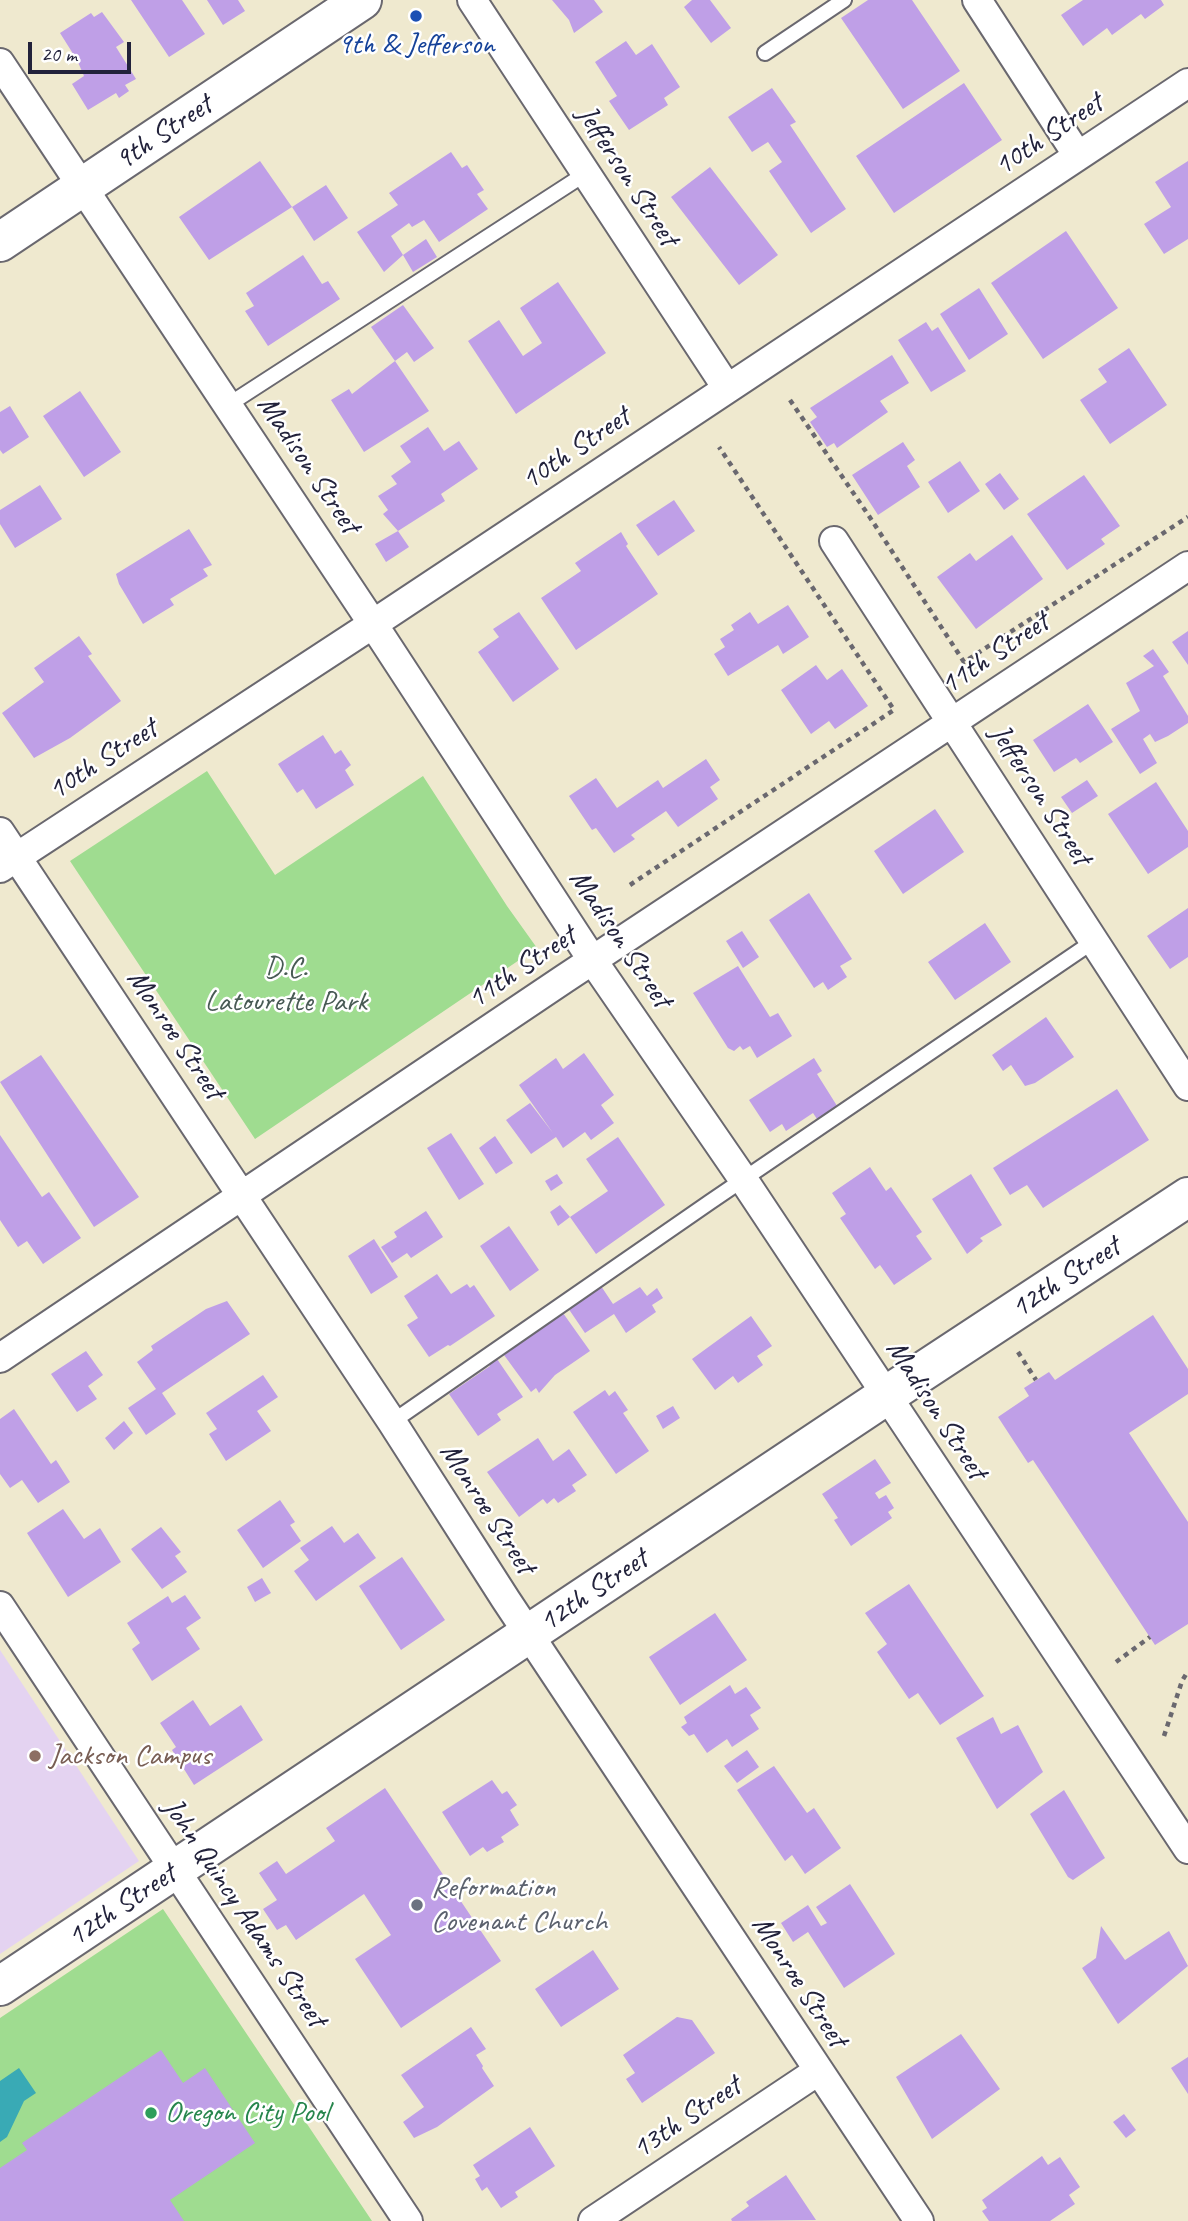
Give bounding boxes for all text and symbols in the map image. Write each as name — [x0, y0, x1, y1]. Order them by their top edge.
marker: 9th & Jefferson — [408, 8, 424, 24]
place label: 9th & Jefferson — [338, 27, 494, 63]
scale bar — [32, 28, 135, 72]
text: 20 m — [41, 41, 77, 67]
street label: 10th Street — [988, 86, 1110, 184]
street label: 9th Street — [108, 87, 220, 179]
street label: Jefferson Street — [568, 99, 686, 253]
street label: Madison Street — [249, 389, 367, 541]
street label: 10th Street — [515, 400, 637, 498]
street label: 11th Street — [934, 605, 1056, 703]
street label: 10th Street — [42, 711, 164, 809]
street label: Jefferson Street — [981, 718, 1099, 872]
street label: Madison Street — [561, 863, 679, 1015]
street label: 11th Street — [461, 919, 583, 1017]
park label: D.C. Latourette Park — [205, 950, 367, 1020]
street label: Monroe Street — [118, 963, 232, 1107]
street label: 12th Street — [1005, 1229, 1127, 1327]
street label: Madison Street — [878, 1334, 994, 1486]
street label: Monroe Street — [431, 1437, 543, 1581]
street label: 12th Street — [533, 1542, 655, 1640]
place label: Jackson Campus — [49, 1738, 211, 1774]
marker: Jackson Campus — [27, 1748, 43, 1764]
street label: John Quincy Adams Street — [154, 1792, 334, 2034]
street label: 12th Street — [61, 1857, 183, 1955]
place label: Reformation Covenant Church — [431, 1870, 607, 1940]
marker: Reformation Covenant Church — [409, 1897, 425, 1913]
street label: Monroe Street — [743, 1910, 855, 2054]
street label: 13th Street — [626, 2069, 748, 2167]
place label: Oregon City Pool — [165, 2095, 329, 2131]
marker: Oregon City Pool — [143, 2105, 159, 2121]

